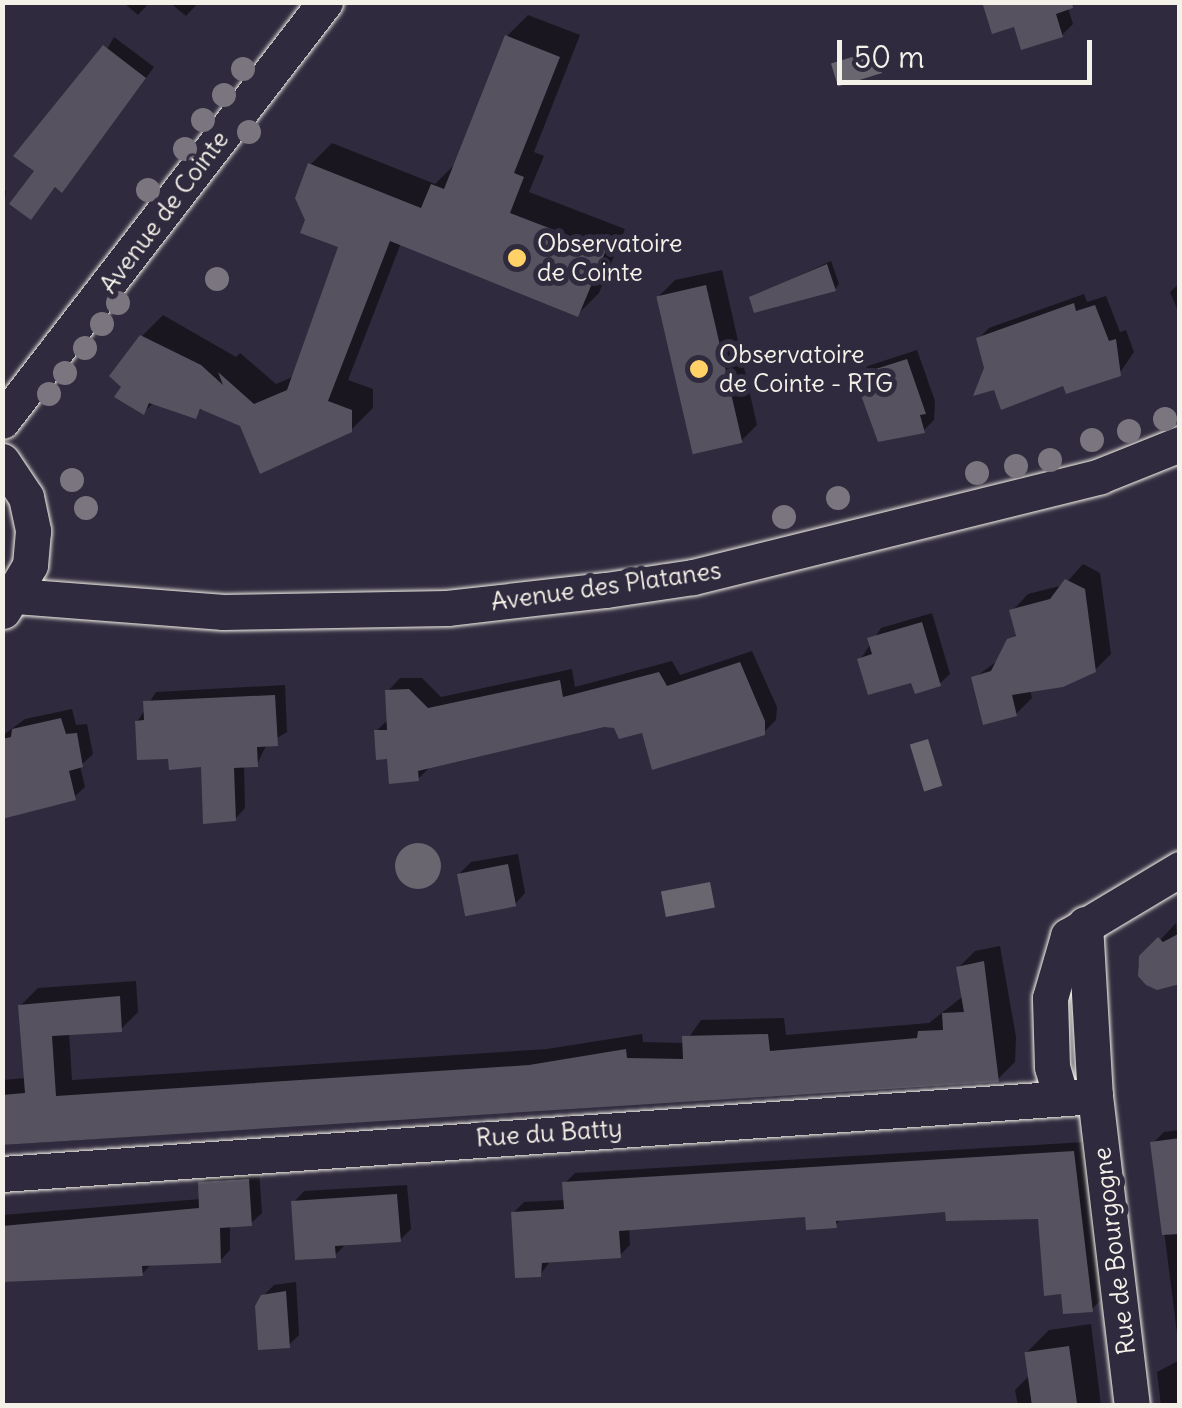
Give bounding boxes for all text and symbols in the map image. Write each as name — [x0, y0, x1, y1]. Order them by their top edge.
scale bar — [842, 20, 1097, 82]
text: 50 m — [854, 38, 924, 76]
street label: Avenue de Cointe — [93, 125, 235, 299]
place label: Observatoire de Cointe — [537, 229, 682, 288]
marker: Observatoire de Cointe — [506, 247, 528, 269]
place label: Observatoire de Cointe - RTG — [719, 340, 893, 399]
marker: Observatoire de Cointe - RTG — [688, 358, 710, 380]
street label: Avenue des Platanes — [489, 555, 723, 617]
street label: Rue du Batty — [475, 1113, 623, 1153]
street label: Rue de Bourgogne — [1086, 1146, 1142, 1356]

